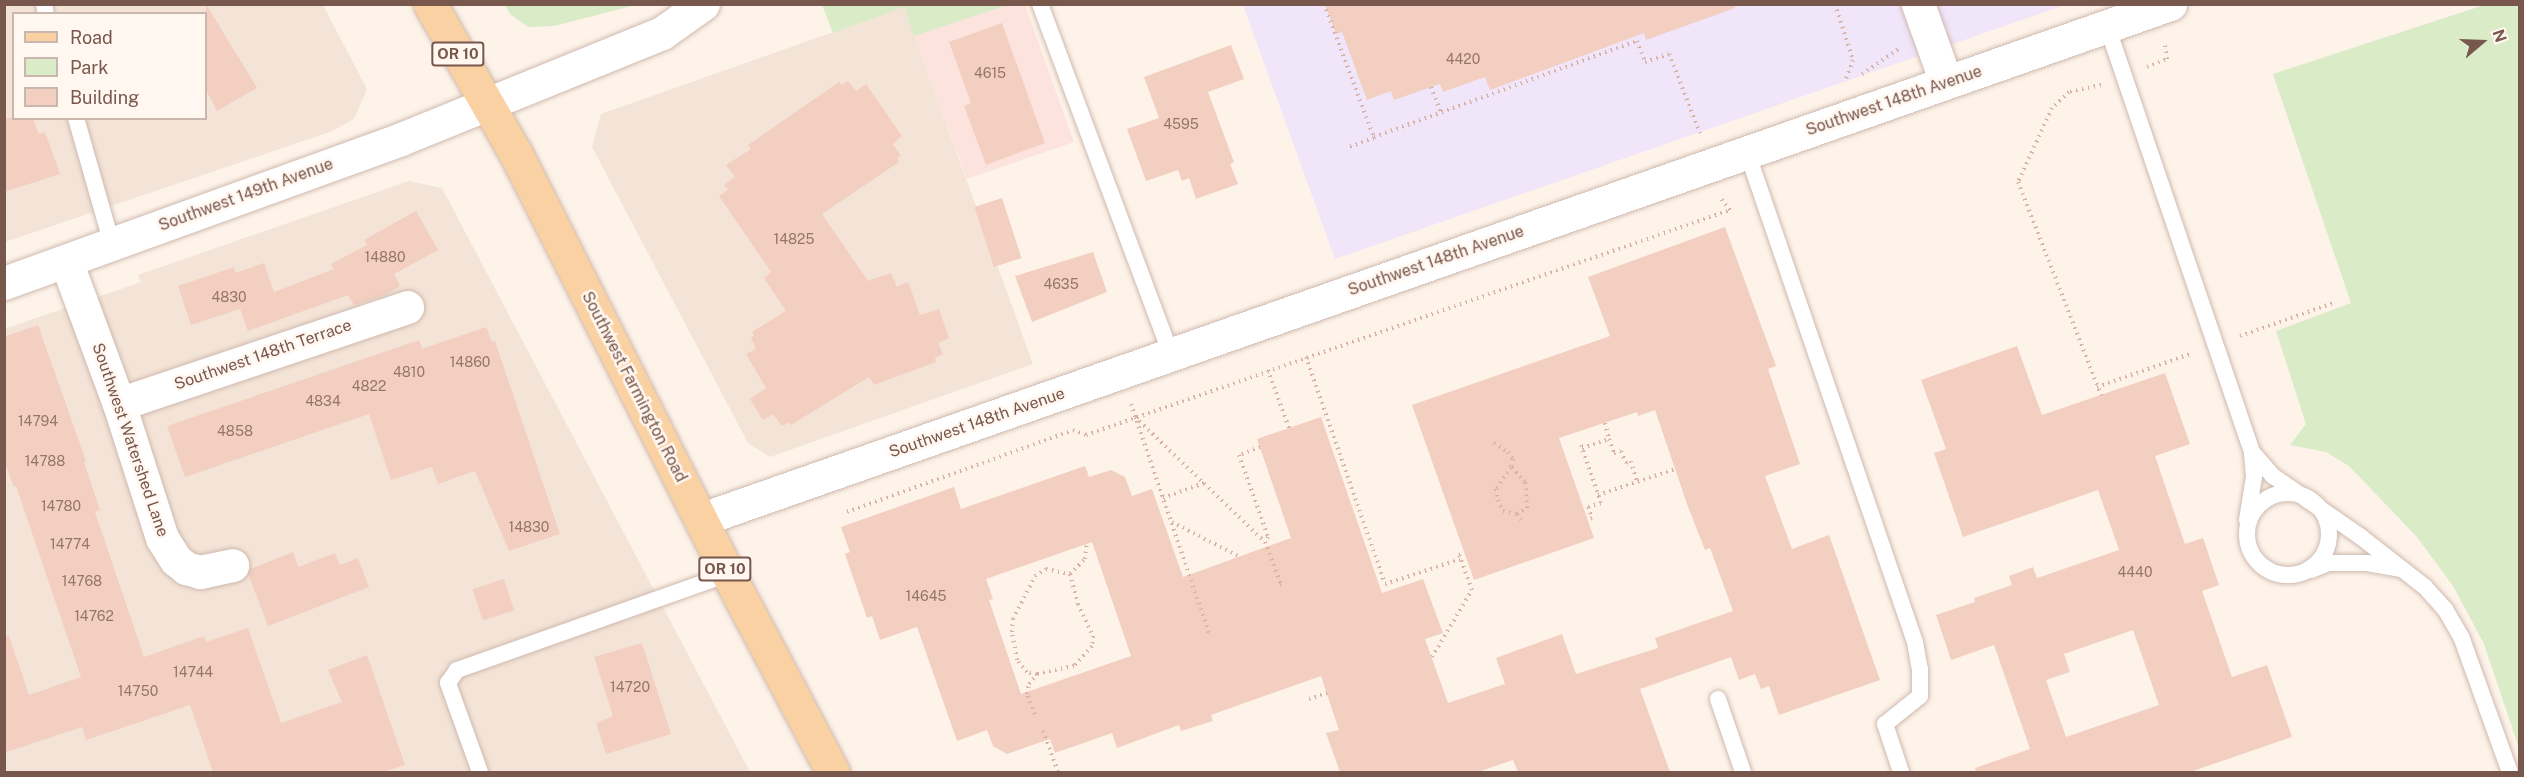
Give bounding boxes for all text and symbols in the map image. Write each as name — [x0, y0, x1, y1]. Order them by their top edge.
legend — [12, 12, 207, 120]
north arrow — [2452, 12, 2512, 72]
text: Road — [70, 27, 113, 48]
text: N — [2488, 27, 2511, 45]
road number: OR 10 — [431, 42, 485, 66]
house number: 4420 — [1446, 51, 1480, 67]
text: Park — [70, 57, 108, 78]
street label: Southwest 148th Avenue — [1804, 62, 1984, 140]
house number: 4615 — [974, 65, 1006, 81]
text: Building — [70, 87, 139, 108]
house number: 4595 — [1163, 116, 1199, 132]
street label: Southwest 149th Avenue — [156, 154, 336, 236]
street label: Southwest 148th Avenue — [1346, 222, 1526, 300]
house number: 14825 — [774, 231, 814, 247]
house number: 14880 — [364, 249, 406, 265]
house number: 4635 — [1043, 276, 1079, 292]
house number: 4830 — [211, 289, 247, 305]
street label: Southwest Farmington Road — [577, 289, 691, 485]
street label: Southwest 148th Terrace — [172, 316, 354, 394]
street label: Southwest Watershed Lane — [88, 341, 172, 539]
house number: 14860 — [450, 354, 490, 370]
house number: 4810 — [393, 364, 425, 380]
house number: 4822 — [352, 378, 386, 394]
street label: Southwest 148th Avenue — [887, 384, 1067, 462]
house number: 4834 — [305, 393, 341, 409]
house number: 14794 — [18, 413, 58, 429]
house number: 4858 — [217, 423, 253, 439]
house number: 14788 — [25, 453, 65, 469]
house number: 14780 — [41, 498, 81, 514]
house number: 14830 — [509, 519, 549, 535]
house number: 14774 — [50, 536, 90, 552]
road number: OR 10 — [698, 557, 752, 581]
house number: 4440 — [2118, 564, 2152, 580]
house number: 14768 — [62, 573, 102, 589]
house number: 14645 — [906, 588, 946, 604]
house number: 14762 — [74, 608, 114, 624]
house number: 14744 — [173, 664, 213, 680]
house number: 14720 — [610, 679, 650, 695]
house number: 14750 — [118, 683, 158, 699]

